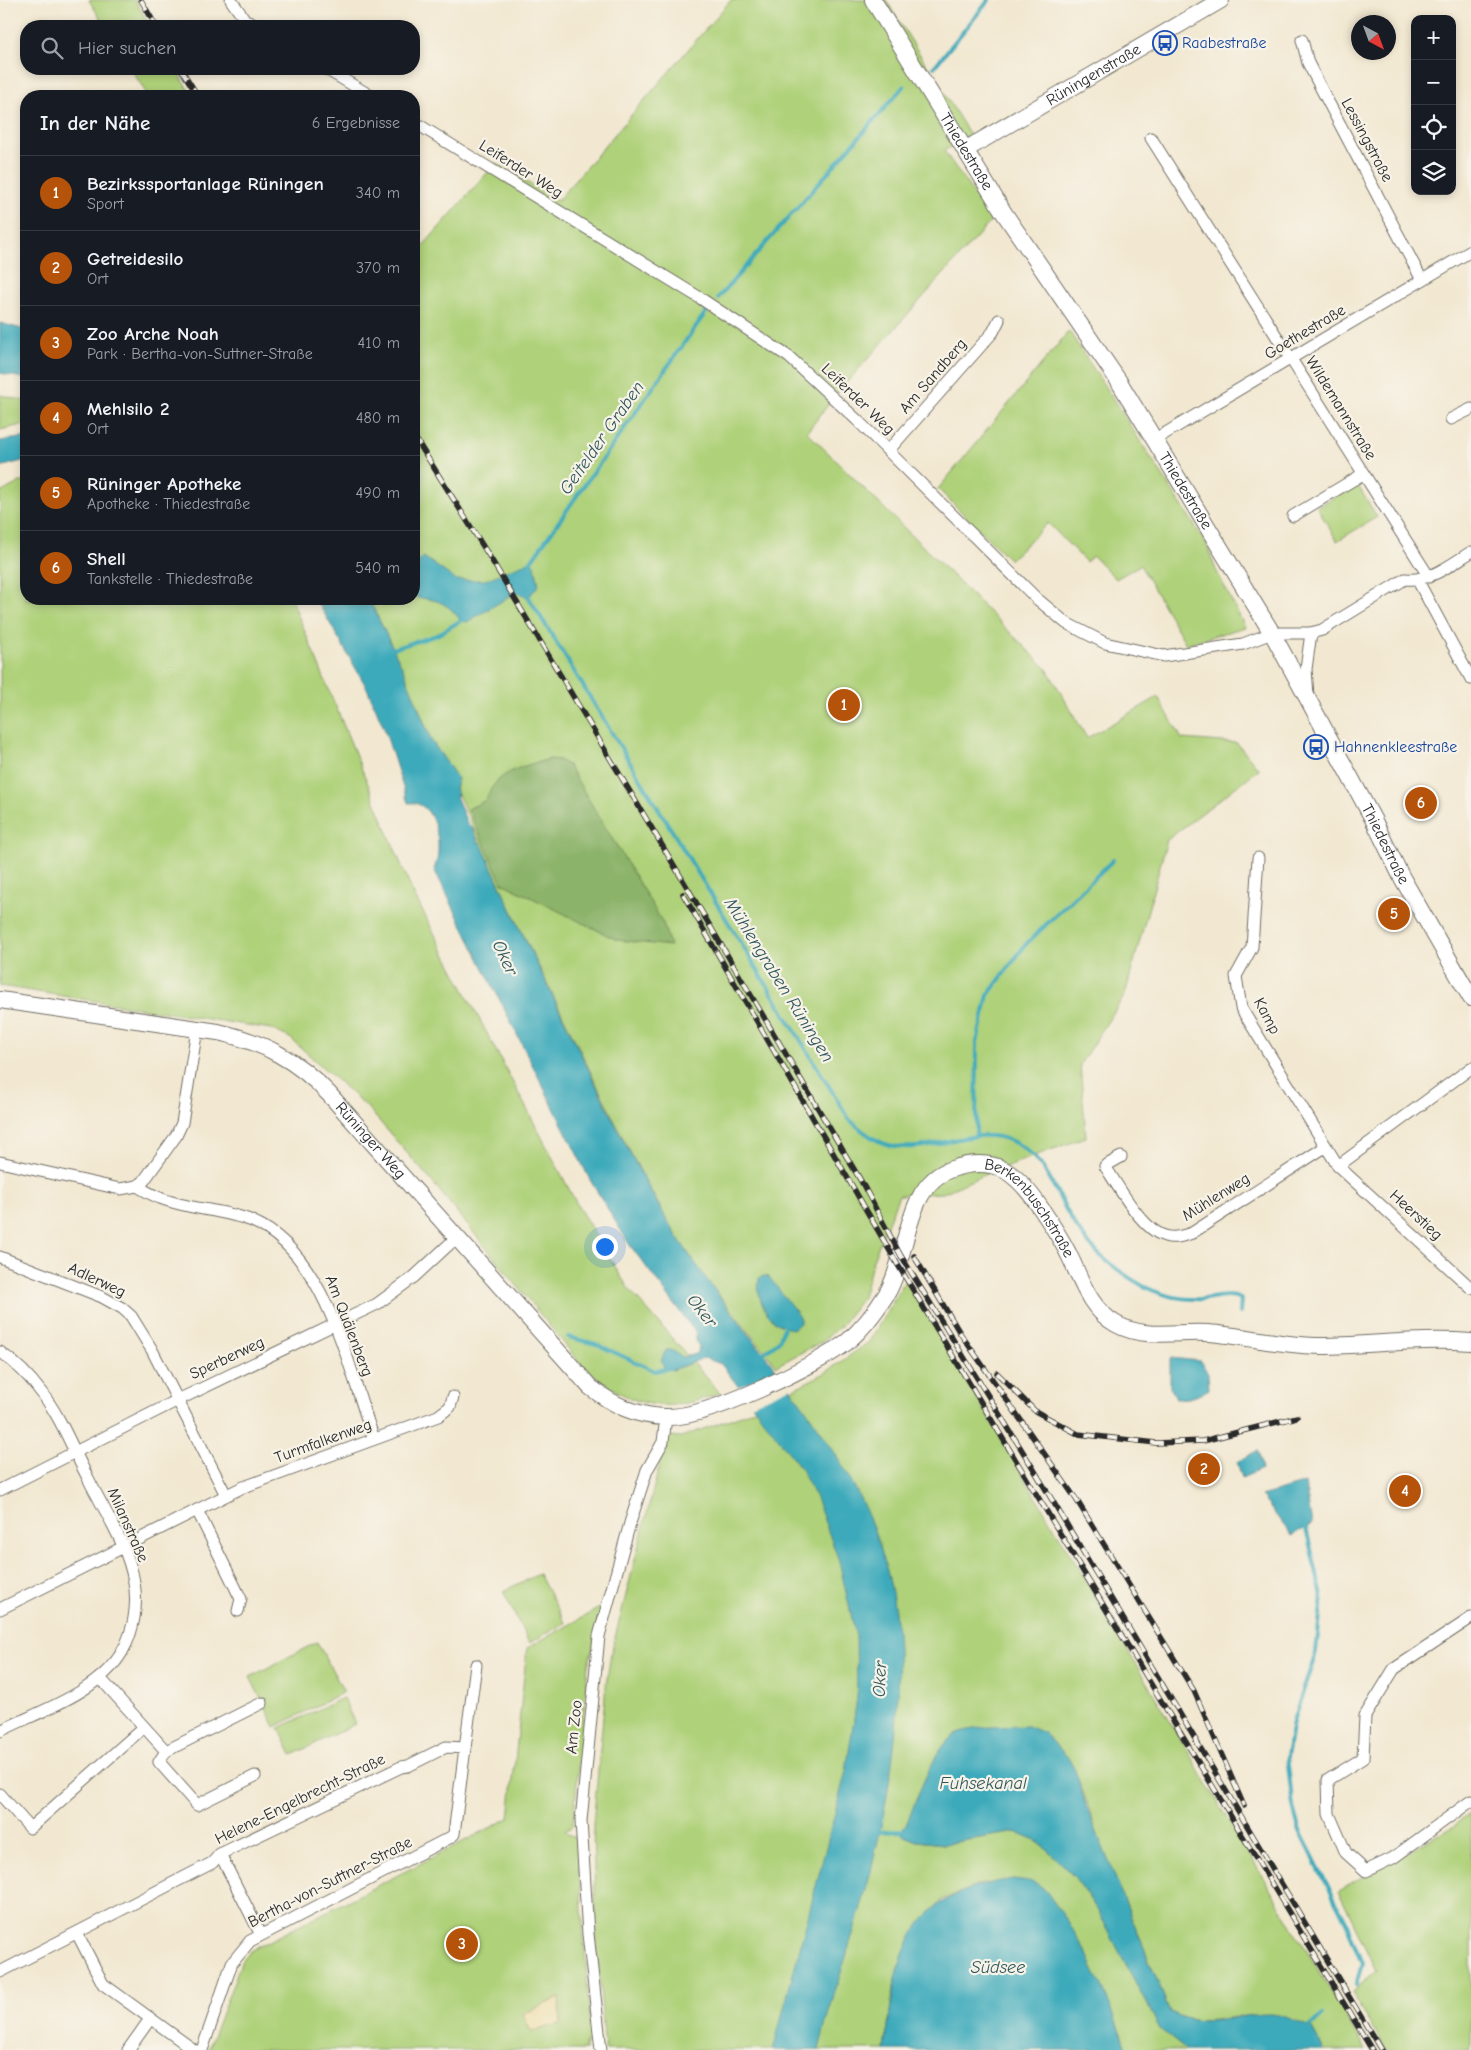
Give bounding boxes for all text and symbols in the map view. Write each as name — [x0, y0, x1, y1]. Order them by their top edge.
north arrow — [1351, 15, 1396, 60]
map controls — [1411, 15, 1456, 195]
button: + — [1411, 15, 1456, 60]
search box — [20, 20, 420, 75]
bus stop icon: Raabestraße — [1152, 30, 1178, 56]
icon: search — [38, 34, 66, 62]
place label: Raabestraße — [1182, 34, 1266, 52]
text: Hier suchen — [78, 37, 176, 59]
street label: Rüningenstraße — [1043, 40, 1144, 109]
button: − — [1411, 60, 1456, 105]
street label: Lessingstraße — [1337, 95, 1397, 185]
button: locate — [1411, 105, 1456, 150]
street label: Thiedestraße — [936, 110, 997, 193]
text: In der Nähe — [40, 111, 150, 135]
text: 6 Ergebnisse — [312, 114, 400, 132]
street label: Leiferder Weg — [476, 136, 566, 202]
button: layers — [1411, 150, 1456, 195]
text: Bezirkssportanlage Rüningen — [87, 173, 324, 195]
text: 1 — [53, 184, 59, 202]
text: 340 m — [356, 184, 400, 202]
text: Sport — [87, 195, 124, 213]
text: Getreidesilo — [87, 248, 183, 270]
text: 2 — [52, 259, 60, 277]
text: 370 m — [356, 259, 400, 277]
text: Ort — [87, 270, 108, 288]
street label: Goethestraße — [1261, 301, 1349, 363]
text: Zoo Arche Noah — [87, 323, 219, 345]
text: 3 — [52, 334, 60, 352]
text: 410 m — [358, 334, 400, 352]
street label: Am Sandberg — [896, 335, 970, 417]
text: Park · Bertha-von-Suttner-Straße — [87, 345, 313, 363]
street label: Wildemannstraße — [1302, 353, 1380, 463]
street label: Leiferder Weg — [818, 360, 898, 438]
water label: Geitelder Graben — [555, 377, 649, 499]
text: Mehlsilo 2 — [87, 398, 169, 420]
text: 4 — [52, 409, 60, 427]
text: 480 m — [356, 409, 400, 427]
text: Ort — [87, 420, 108, 438]
street label: Thiedestraße — [1155, 449, 1216, 533]
text: Rüninger Apotheke — [87, 473, 241, 495]
text: 5 — [52, 484, 60, 502]
text: 490 m — [355, 484, 400, 502]
text: Apotheke · Thiedestraße — [87, 495, 250, 513]
text: Shell — [87, 548, 126, 570]
text: 6 — [52, 559, 60, 577]
text: 540 m — [355, 559, 400, 577]
text: Tankstelle · Thiedestraße — [87, 570, 253, 588]
pin: 1 — [828, 686, 860, 724]
bus stop icon: Hahnenkleestraße — [1303, 734, 1329, 760]
place label: Hahnenkleestraße — [1334, 738, 1457, 756]
pin: 6 — [1405, 784, 1437, 822]
street label: Thiedestraße — [1358, 801, 1413, 887]
water label: Mühlengraben Rüningen — [719, 893, 838, 1066]
pin: 5 — [1378, 895, 1410, 933]
water label: Oker — [488, 937, 523, 980]
street label: Kamp — [1250, 995, 1284, 1037]
street label: Rüninger Weg — [332, 1099, 409, 1183]
street label: Berkenbuschstraße — [983, 1155, 1078, 1260]
street label: Mühlenweg — [1179, 1169, 1253, 1225]
street label: Heerstieg — [1386, 1186, 1446, 1244]
your location — [592, 1234, 618, 1260]
street label: Adlerweg — [65, 1259, 129, 1301]
street label: Am Quälenberg — [321, 1273, 377, 1379]
water label: Oker — [683, 1290, 722, 1332]
street label: Sperberweg — [187, 1333, 267, 1383]
street label: Turmfalkenweg — [272, 1415, 374, 1467]
pin: 2 — [1188, 1450, 1220, 1488]
pin: 4 — [1389, 1472, 1421, 1510]
street label: Milanstraße — [104, 1485, 152, 1565]
water label: Oker — [869, 1660, 891, 1698]
street label: Am Zoo — [562, 1699, 586, 1755]
street label: Helene-Engelbrecht-Straße — [212, 1750, 388, 1848]
water label: Fuhsekanal — [939, 1773, 1028, 1794]
street label: Bertha-von-Suttner-Straße — [245, 1833, 415, 1931]
pin: 3 — [446, 1925, 478, 1963]
water label: Südsee — [971, 1957, 1025, 1978]

